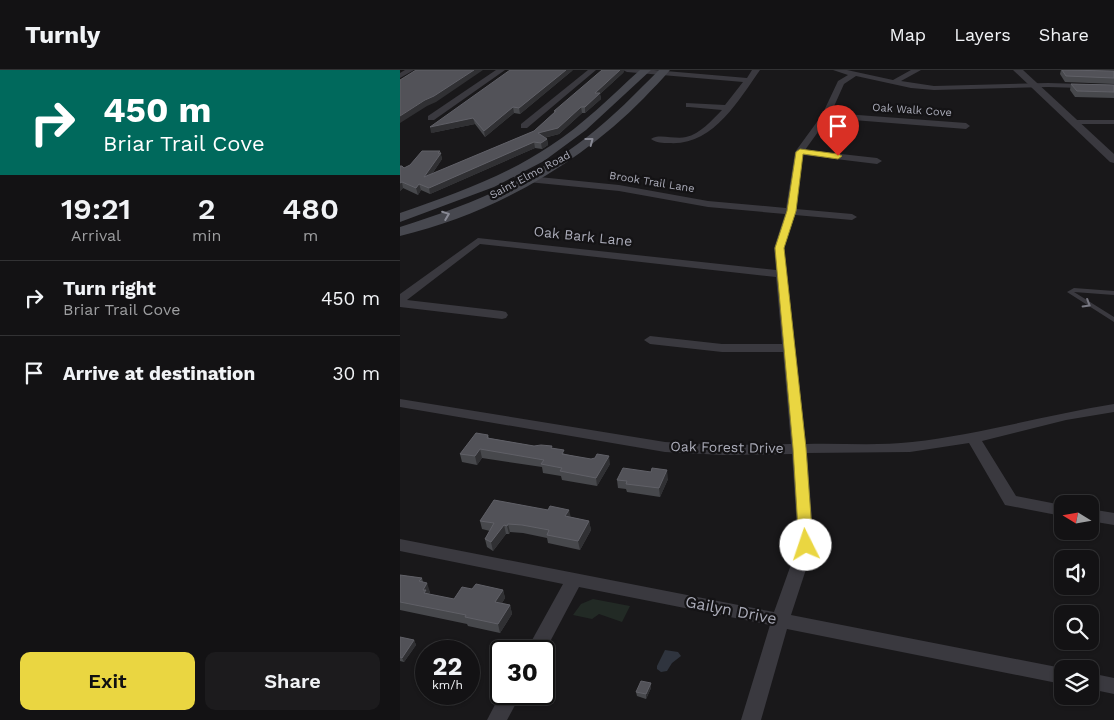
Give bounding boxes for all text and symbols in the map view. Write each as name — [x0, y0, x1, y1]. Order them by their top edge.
text: Turnly — [25, 21, 100, 49]
text: Map — [889, 24, 926, 45]
text: Layers — [954, 24, 1011, 45]
text: Share — [1039, 24, 1089, 45]
text: 450 m — [103, 89, 212, 131]
icon: right — [20, 90, 85, 155]
street label: Oak Walk Cove — [872, 101, 952, 119]
pin — [817, 105, 859, 156]
icon: arrive — [824, 112, 852, 140]
text: Briar Trail Cove — [103, 131, 265, 156]
one-way arrow — [584, 138, 594, 147]
street label: Saint Elmo Road — [488, 148, 572, 202]
street label: Brook Trail Lane — [608, 169, 696, 195]
text: 19:21 — [61, 191, 131, 226]
text: 2 — [198, 191, 216, 226]
text: 480 — [282, 191, 339, 226]
one-way arrow — [441, 211, 450, 221]
street label: Oak Bark Lane — [533, 223, 633, 249]
text: Arrival — [71, 226, 121, 245]
text: min — [192, 226, 221, 245]
text: m — [303, 226, 318, 245]
text: Turn right — [63, 277, 156, 300]
icon: right — [20, 284, 48, 312]
text: 450 m — [321, 287, 380, 310]
one-way arrow — [1082, 297, 1091, 307]
text: Briar Trail Cove — [63, 300, 181, 319]
icon: arrive — [20, 359, 48, 387]
text: Arrive at destination — [63, 362, 255, 385]
text: 30 m — [333, 362, 380, 385]
street label: Oak Forest Drive — [670, 438, 784, 456]
north arrow — [1054, 495, 1099, 540]
map controls — [1054, 495, 1099, 705]
position arrow — [779, 518, 831, 570]
button: sound — [1054, 550, 1099, 595]
street label: Gailyn Drive — [684, 592, 778, 628]
button: search — [1054, 605, 1099, 650]
speed limit sign: 30 — [490, 640, 555, 705]
button: Exit — [20, 652, 195, 710]
button: Share — [205, 652, 380, 710]
text: 22 — [433, 652, 462, 681]
button: layers — [1054, 660, 1099, 705]
text: km/h — [432, 678, 463, 692]

